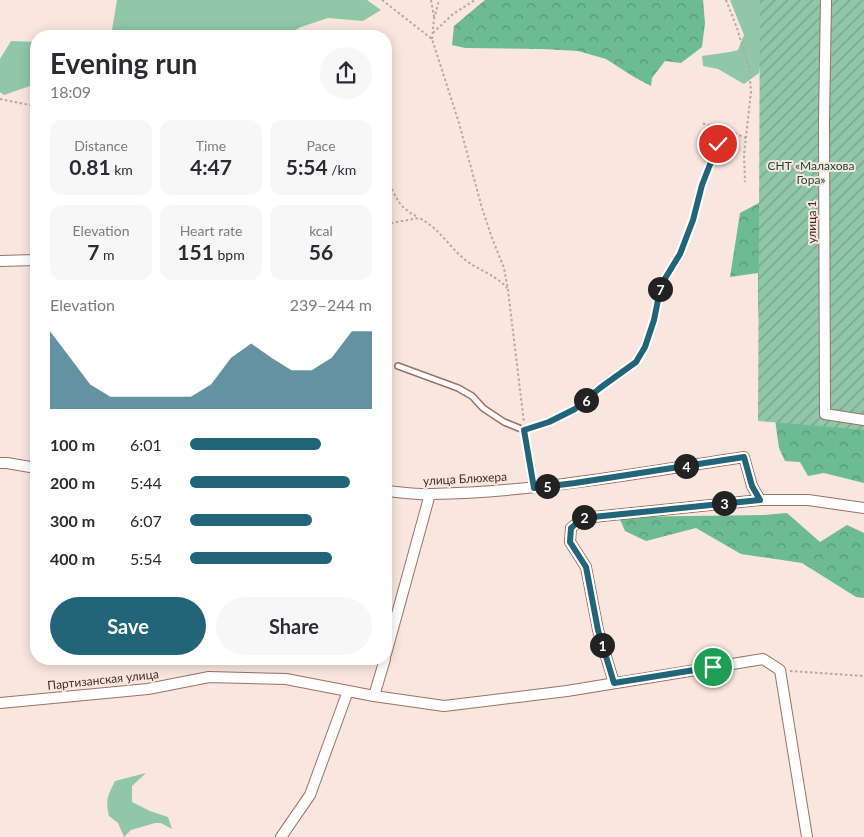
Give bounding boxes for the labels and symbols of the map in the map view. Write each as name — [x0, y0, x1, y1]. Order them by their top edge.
pin — [697, 123, 739, 165]
park label: СНТ «Малахова Гора» — [768, 158, 854, 187]
street label: улица 1 — [804, 201, 819, 243]
pin: 7 — [648, 276, 672, 302]
pin: 6 — [574, 388, 598, 412]
pin: 4 — [674, 454, 698, 478]
street label: улица Блюхера — [423, 469, 507, 488]
pin: 5 — [534, 474, 560, 498]
pin: 3 — [712, 490, 736, 516]
pin: 2 — [572, 504, 596, 530]
pin: 1 — [590, 632, 614, 658]
pin — [692, 646, 734, 688]
street label: Партизанская улица — [47, 666, 159, 693]

